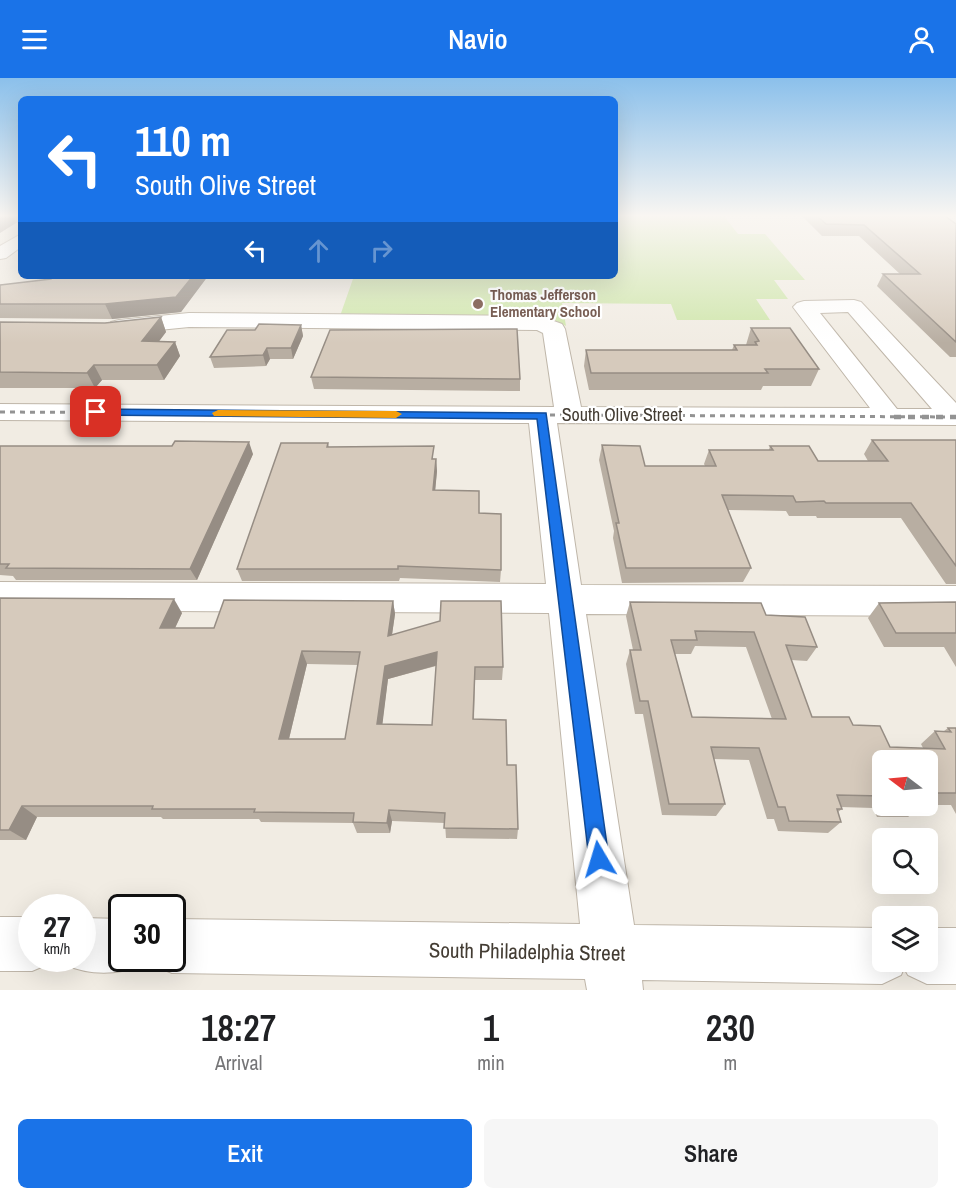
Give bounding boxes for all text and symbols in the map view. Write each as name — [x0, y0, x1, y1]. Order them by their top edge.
text: Navio — [448, 21, 508, 57]
icon: menu — [18, 23, 51, 56]
icon: person — [905, 23, 938, 56]
text: 110 m — [135, 113, 231, 169]
icon: left — [36, 120, 114, 198]
text: South Olive Street — [135, 167, 316, 203]
icon: left — [239, 234, 272, 267]
icon: ahead — [302, 234, 335, 267]
icon: right — [365, 234, 398, 267]
place label: Thomas Jefferson Elementary School — [490, 284, 601, 322]
marker: Thomas Jefferson Elementary School — [471, 297, 485, 311]
pin — [70, 386, 121, 437]
icon: arrive — [79, 395, 112, 428]
street label: South Olive Street — [562, 402, 682, 427]
north arrow — [872, 750, 938, 816]
map controls — [872, 750, 938, 972]
position arrow — [567, 827, 631, 891]
button: search — [872, 828, 938, 894]
speed limit sign: 30 — [108, 894, 186, 972]
text: 27 — [43, 906, 71, 946]
button: layers — [872, 906, 938, 972]
street label: South Philadelphia Street — [429, 935, 626, 968]
text: km/h — [44, 938, 70, 959]
text: 18:27 — [201, 1004, 276, 1052]
text: 1 — [483, 1004, 499, 1052]
text: 230 — [706, 1004, 755, 1052]
text: Arrival — [215, 1049, 262, 1076]
text: min — [477, 1049, 505, 1076]
text: m — [723, 1049, 737, 1076]
button: Exit — [18, 1119, 472, 1188]
button: Share — [484, 1119, 938, 1188]

